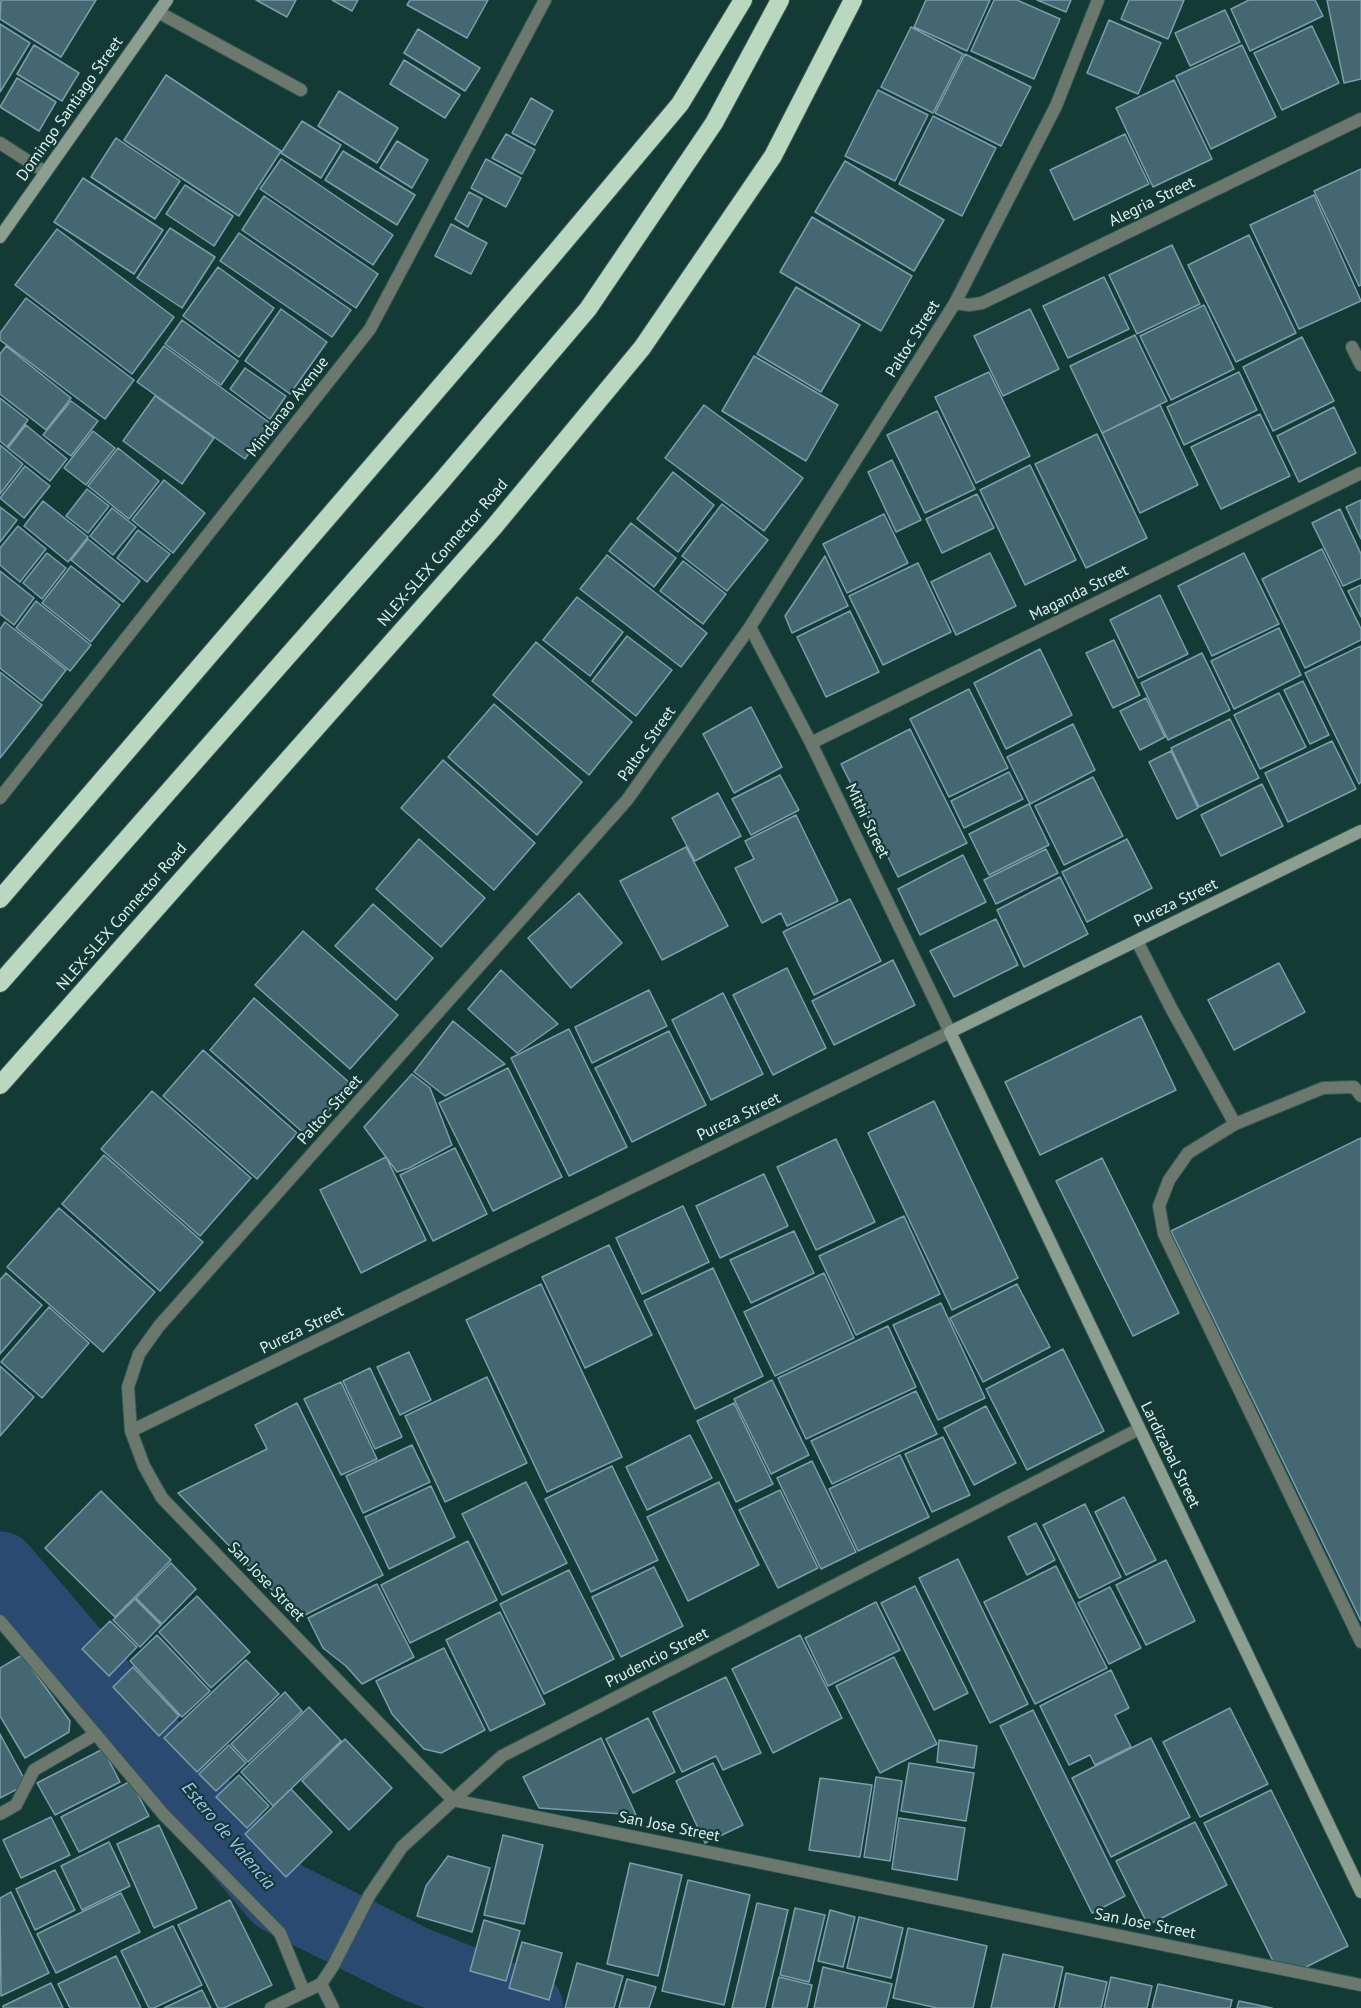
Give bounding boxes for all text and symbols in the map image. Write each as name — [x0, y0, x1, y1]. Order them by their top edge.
street label: Domingo Santiago Street — [13, 33, 127, 185]
street label: Alegria Street — [1106, 173, 1198, 231]
street label: Paltoc Street — [882, 297, 944, 381]
street label: Mindanao Avenue — [243, 353, 333, 461]
street label: NLEX-SLEX Connector Road — [374, 475, 512, 631]
street label: Maganda Street — [1026, 561, 1132, 625]
street label: Paltoc Street — [614, 703, 680, 785]
street label: Mithi Street — [841, 781, 893, 861]
street label: NLEX-SLEX Connector Road — [53, 839, 191, 995]
street label: Pureza Street — [1131, 875, 1221, 931]
street label: Paltoc Street — [294, 1071, 366, 1149]
street label: Pureza Street — [694, 1089, 784, 1145]
street label: Pureza Street — [257, 1302, 347, 1358]
street label: Lardizabal Street — [1136, 1399, 1204, 1511]
street label: San Jose Street — [223, 1538, 309, 1626]
street label: Prudencio Street — [602, 1624, 712, 1692]
water label: Estero de Valencia — [177, 1778, 279, 1894]
street label: San Jose Street — [617, 1808, 721, 1846]
street label: San Jose Street — [1093, 1905, 1197, 1943]

